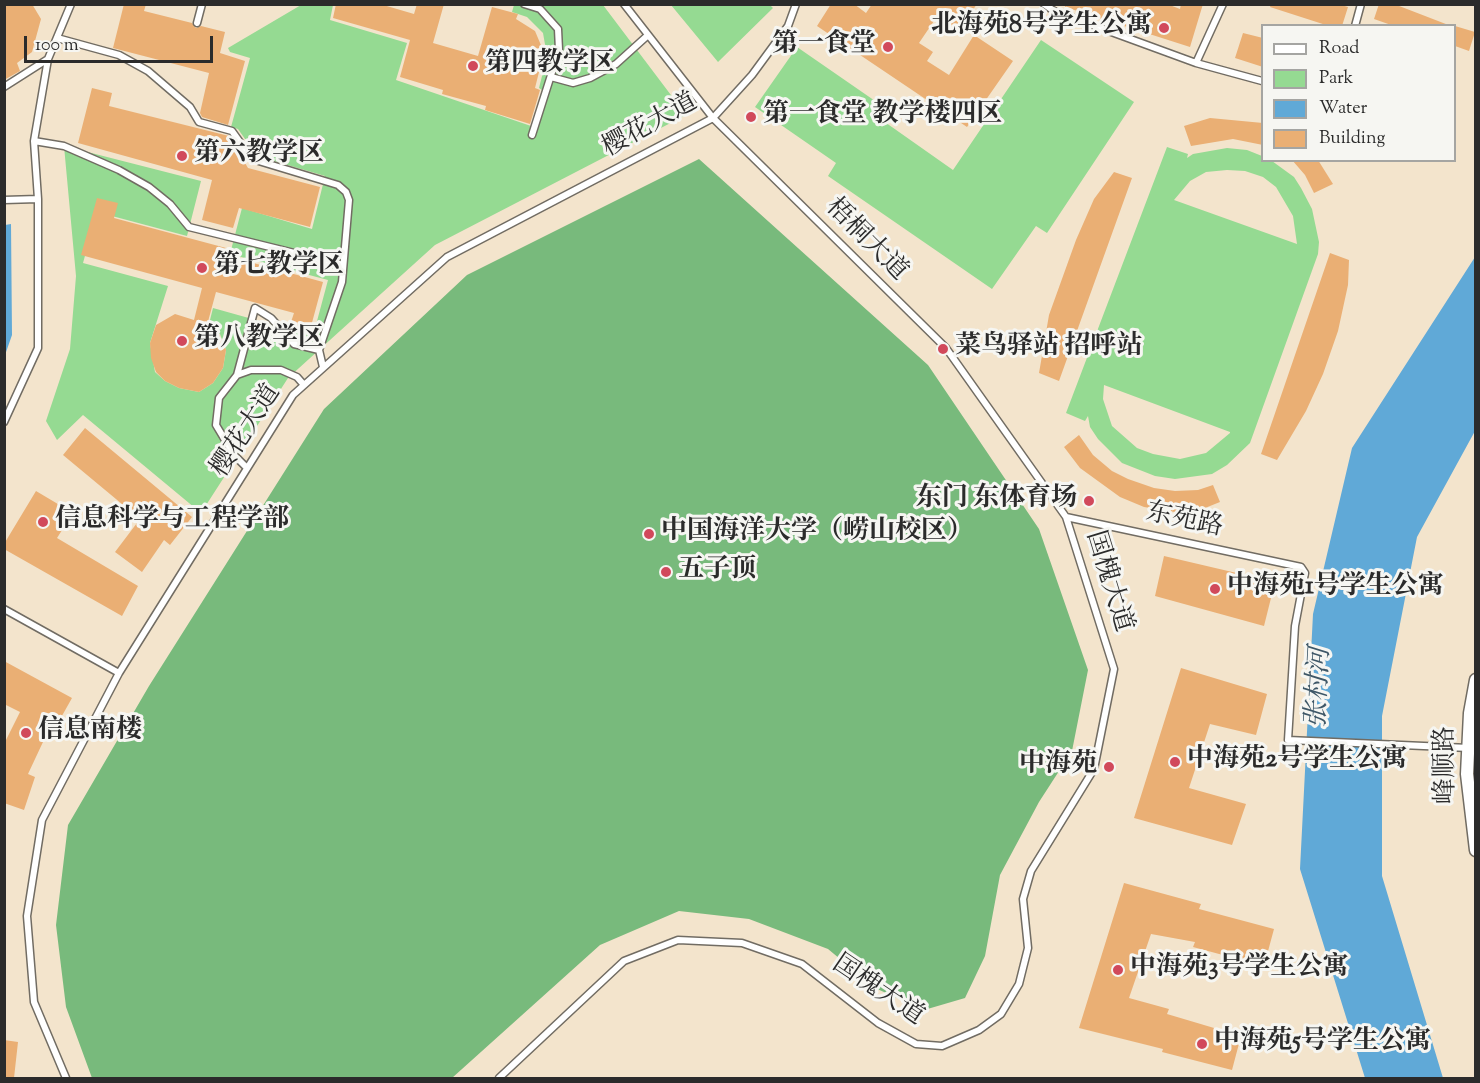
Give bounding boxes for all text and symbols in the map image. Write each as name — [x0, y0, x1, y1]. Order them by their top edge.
place label: 北海苑8号学生公寓 — [931, 12, 1152, 44]
marker: 北海苑8号学生公寓 — [1157, 21, 1171, 35]
scale bar — [27, 24, 216, 62]
legend — [1261, 24, 1456, 162]
place label: 第一食堂 — [772, 31, 876, 63]
text: 100 m — [35, 33, 79, 59]
text: Road — [1319, 36, 1359, 62]
marker: 第一食堂 — [881, 40, 895, 54]
place label: 第四教学区 — [485, 50, 615, 82]
marker: 第四教学区 — [466, 59, 480, 73]
text: Park — [1319, 66, 1353, 92]
street label: 樱花大道 — [598, 88, 704, 166]
text: Water — [1319, 96, 1367, 122]
place label: 第一食堂 教学楼四区 — [763, 101, 1003, 133]
marker: 第一食堂 教学楼四区 — [744, 110, 758, 124]
text: Building — [1319, 126, 1385, 152]
place label: 第六教学区 — [194, 140, 324, 172]
marker: 第六教学区 — [175, 149, 189, 163]
street label: 梧桐大道 — [817, 193, 913, 289]
place label: 第七教学区 — [214, 252, 344, 284]
marker: 第七教学区 — [195, 261, 209, 275]
place label: 第八教学区 — [194, 325, 324, 357]
place label: 菜鸟驿站 招呼站 — [955, 333, 1143, 365]
marker: 第八教学区 — [175, 334, 189, 348]
marker: 菜鸟驿站 招呼站 — [936, 342, 950, 356]
street label: 樱花大道 — [207, 380, 289, 484]
place label: 东门 东体育场 — [915, 485, 1077, 517]
marker: 东门 东体育场 — [1082, 494, 1096, 508]
street label: 东苑路 — [1143, 499, 1225, 545]
place label: 信息科学与工程学部 — [55, 506, 289, 538]
marker: 信息科学与工程学部 — [36, 515, 50, 529]
place label: 中国海洋大学（崂山校区） — [661, 518, 973, 550]
marker: 中国海洋大学（崂山校区） — [642, 527, 656, 541]
street label: 国槐大道 — [1077, 528, 1137, 636]
place label: 五子顶 — [678, 556, 756, 588]
marker: 五子顶 — [659, 565, 673, 579]
place label: 中海苑1号学生公寓 — [1227, 573, 1444, 605]
marker: 中海苑1号学生公寓 — [1208, 582, 1222, 596]
water label: 张村河 — [1303, 647, 1339, 729]
place label: 信息南楼 — [38, 717, 142, 749]
marker: 信息南楼 — [19, 726, 33, 740]
street label: 峰顺路 — [1432, 726, 1464, 804]
place label: 中海苑2号学生公寓 — [1187, 746, 1407, 778]
place label: 中海苑 — [1019, 751, 1097, 783]
marker: 中海苑2号学生公寓 — [1168, 755, 1182, 769]
marker: 中海苑 — [1102, 760, 1116, 774]
street label: 国槐大道 — [825, 950, 929, 1034]
place label: 中海苑3号学生公寓 — [1130, 954, 1349, 986]
marker: 中海苑3号学生公寓 — [1111, 963, 1125, 977]
place label: 中海苑5号学生公寓 — [1214, 1028, 1431, 1060]
marker: 中海苑5号学生公寓 — [1195, 1037, 1209, 1051]

